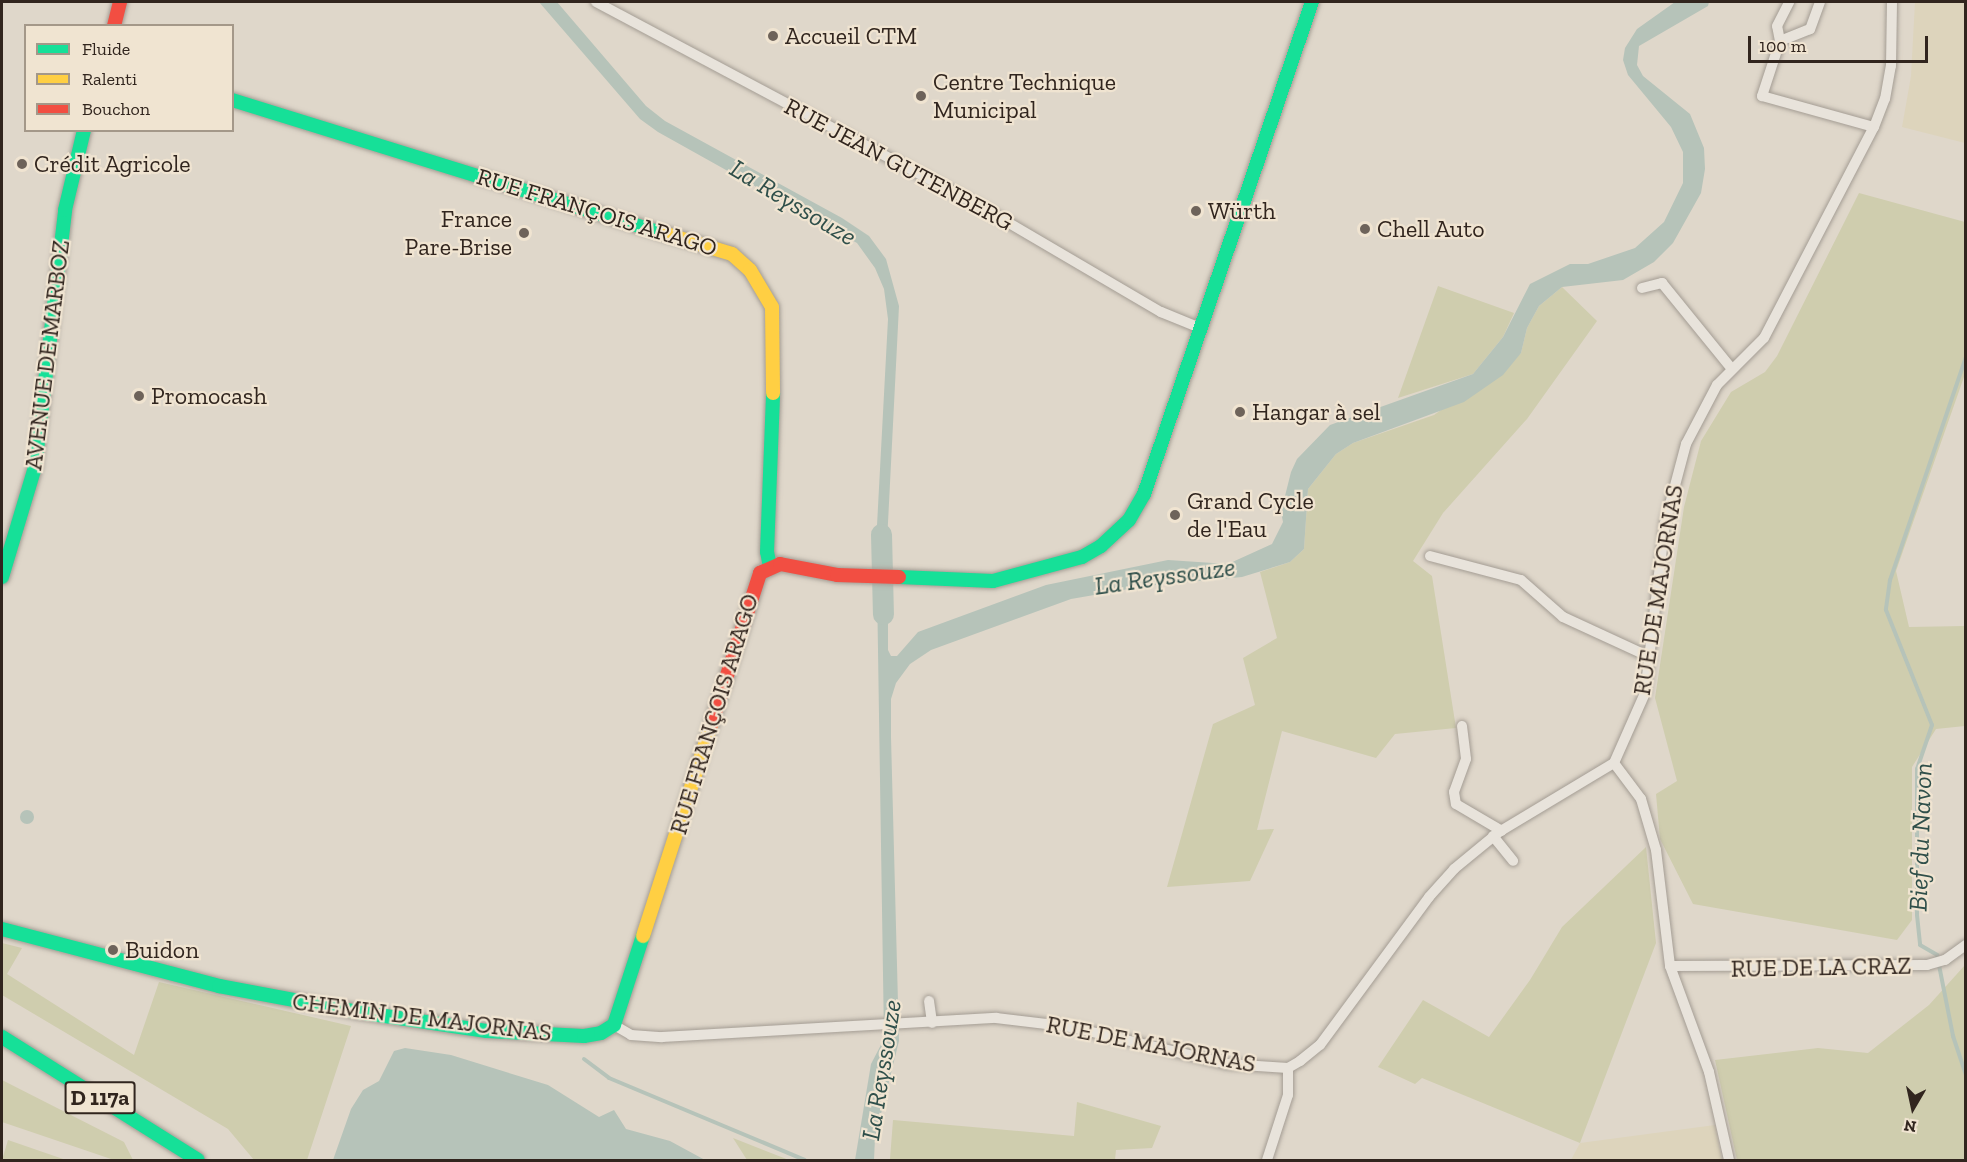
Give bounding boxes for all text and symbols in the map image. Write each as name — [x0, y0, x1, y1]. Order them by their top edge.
place label: Accueil CTM — [785, 22, 917, 50]
legend — [24, 24, 234, 132]
scale bar — [1751, 24, 1931, 62]
marker: Accueil CTM — [766, 29, 780, 43]
text: 100 m — [1759, 35, 1806, 57]
text: Fluide — [82, 38, 130, 60]
text: Ralenti — [82, 68, 137, 90]
place label: Centre Technique Municipal — [933, 68, 1116, 124]
marker: Centre Technique Municipal — [914, 89, 928, 103]
street label: RUE JEAN GUTENBERG — [779, 91, 1019, 237]
text: Bouchon — [82, 98, 150, 120]
place label: Crédit Agricole — [34, 150, 191, 178]
water label: La Reyssouze — [724, 153, 862, 253]
marker: Crédit Agricole — [15, 157, 29, 171]
street label: RUE FRANÇOIS ARAGO — [473, 162, 721, 262]
place label: Würth — [1208, 197, 1276, 225]
marker: Würth — [1189, 204, 1203, 218]
place label: France Pare-Brise — [405, 205, 512, 261]
place label: Chell Auto — [1377, 215, 1485, 243]
marker: Chell Auto — [1358, 222, 1372, 236]
marker: France Pare-Brise — [517, 226, 531, 240]
street label: AVENUE DE MARBOZ — [19, 238, 75, 472]
place label: Promocash — [151, 382, 267, 410]
marker: Promocash — [132, 389, 146, 403]
place label: Hangar à sel — [1252, 398, 1381, 426]
marker: Hangar à sel — [1233, 405, 1247, 419]
street label: RUE DE MAJORNAS — [1627, 483, 1689, 697]
place label: Grand Cycle de l'Eau — [1187, 487, 1314, 543]
marker: Grand Cycle de l'Eau — [1168, 508, 1182, 522]
water label: La Reyssouze — [1093, 552, 1237, 602]
street label: RUE FRANÇOIS ARAGO — [664, 590, 764, 838]
water label: Bief du Navon — [1903, 762, 1939, 912]
place label: Buidon — [125, 936, 199, 964]
marker: Buidon — [106, 943, 120, 957]
street label: RUE DE LA CRAZ — [1730, 951, 1912, 983]
street label: CHEMIN DE MAJORNAS — [291, 987, 553, 1047]
water label: La Reyssouze — [855, 997, 909, 1143]
street label: RUE DE MAJORNAS — [1044, 1010, 1258, 1078]
north arrow — [1883, 1078, 1943, 1138]
road number: D 117a — [64, 1079, 136, 1117]
text: N — [1903, 1116, 1918, 1137]

